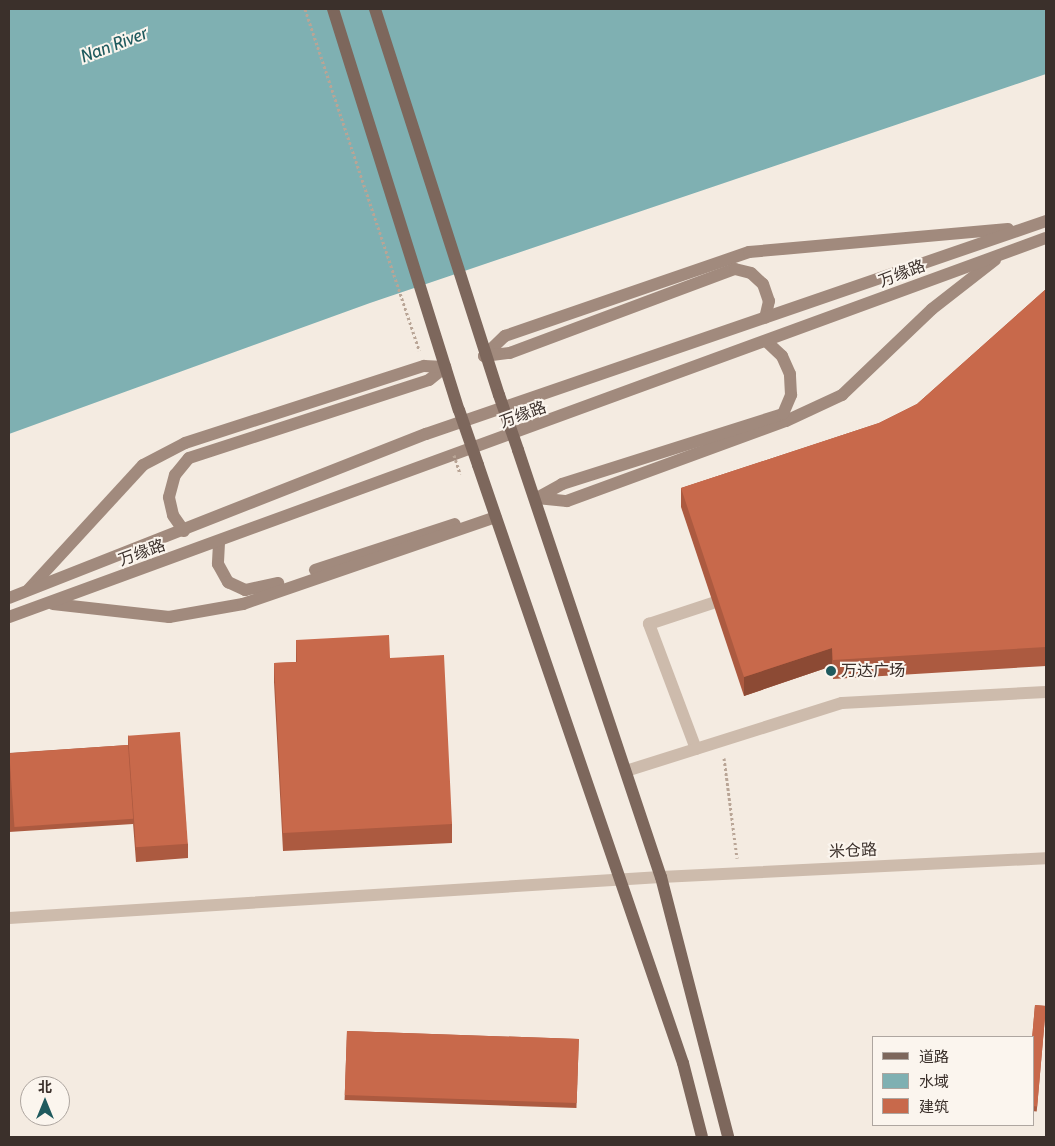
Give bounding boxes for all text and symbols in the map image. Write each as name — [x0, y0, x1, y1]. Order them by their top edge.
water label: Nan River — [78, 22, 150, 68]
street label: 万缘路 — [876, 256, 928, 292]
street label: 万缘路 — [497, 398, 549, 432]
street label: 万缘路 — [116, 536, 168, 570]
place label: 万达广场 — [841, 661, 905, 681]
marker: 万达广场 — [825, 665, 837, 677]
street label: 米仓路 — [829, 840, 877, 862]
legend — [872, 1036, 1035, 1126]
text: 道路 — [919, 1048, 949, 1066]
text: 水域 — [919, 1073, 949, 1091]
north arrow — [20, 1076, 70, 1126]
text: 北 — [38, 1078, 52, 1096]
text: 建筑 — [919, 1098, 949, 1116]

